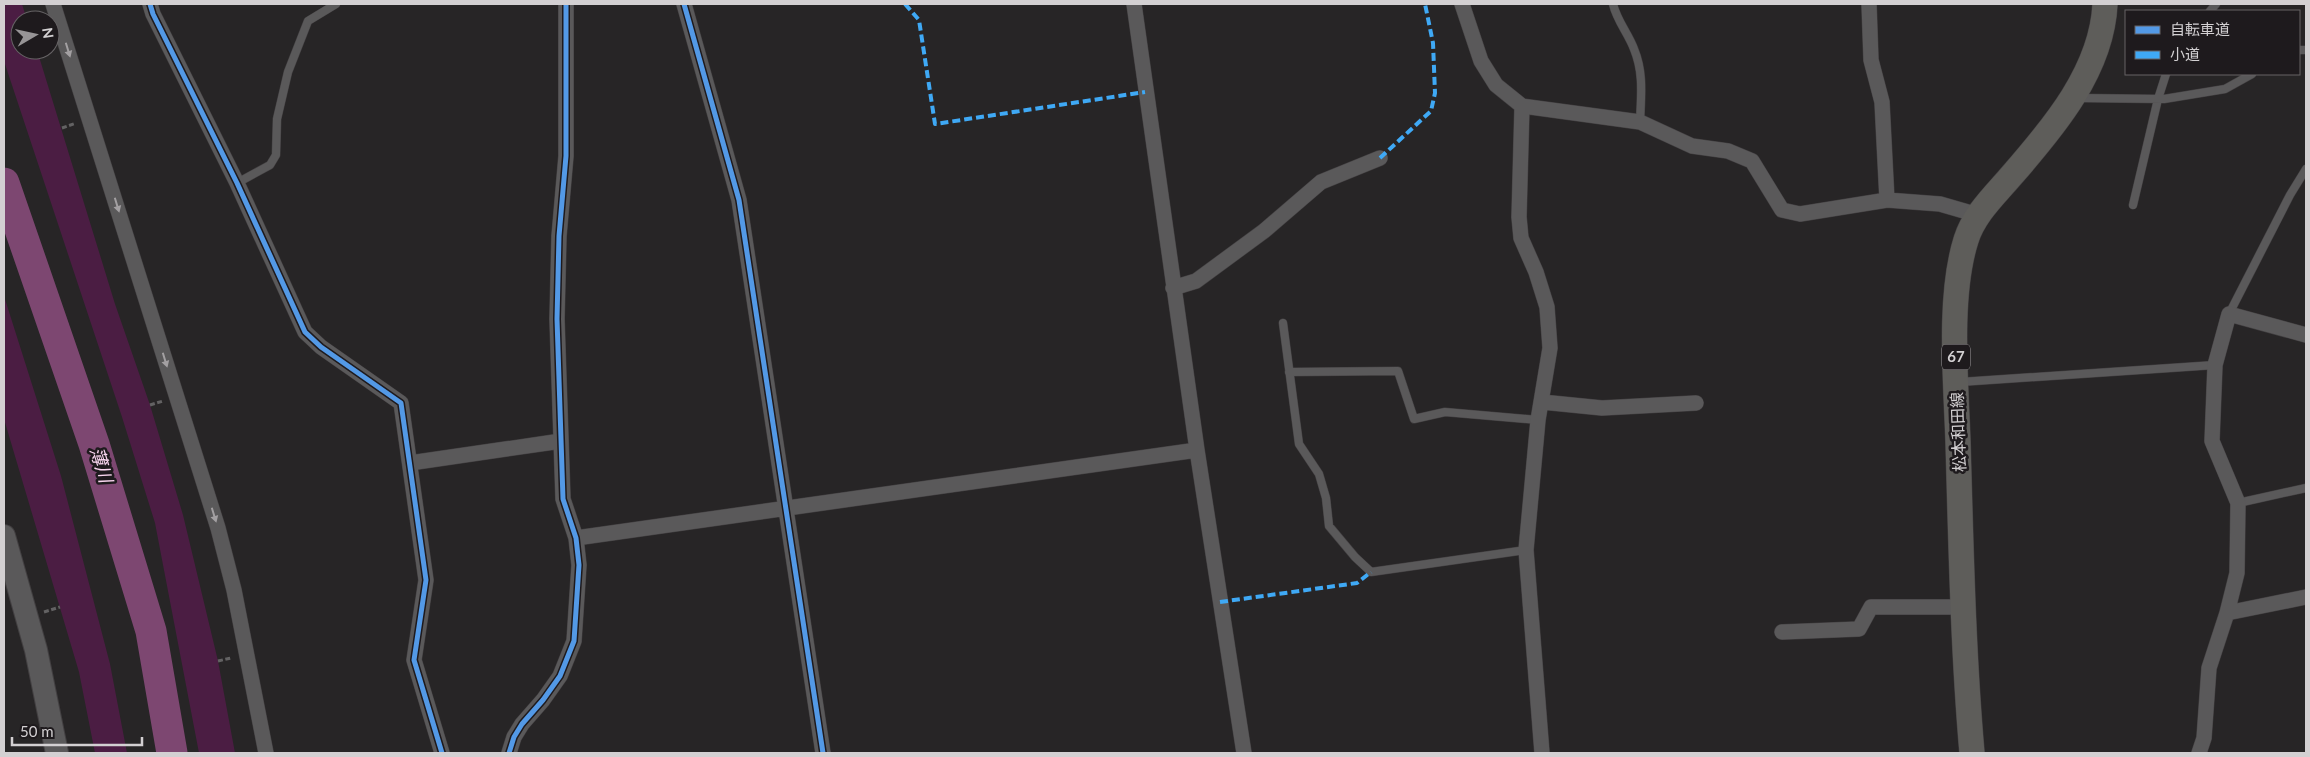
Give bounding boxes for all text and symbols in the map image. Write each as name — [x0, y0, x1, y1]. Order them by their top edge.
north arrow — [10, 10, 60, 60]
legend — [2125, 10, 2300, 75]
text: 自転車道 — [2170, 20, 2230, 38]
text: N — [39, 26, 58, 40]
one-way arrow — [65, 43, 72, 58]
text: 小道 — [2170, 45, 2200, 63]
one-way arrow — [113, 198, 121, 213]
road number: 67 — [1942, 344, 1970, 370]
one-way arrow — [162, 353, 170, 368]
street label: 松本和田線 — [1947, 392, 1968, 472]
water label: 薄川 — [86, 444, 118, 487]
one-way arrow — [211, 508, 218, 523]
scale bar — [12, 714, 142, 746]
text: 50 m — [20, 722, 54, 740]

